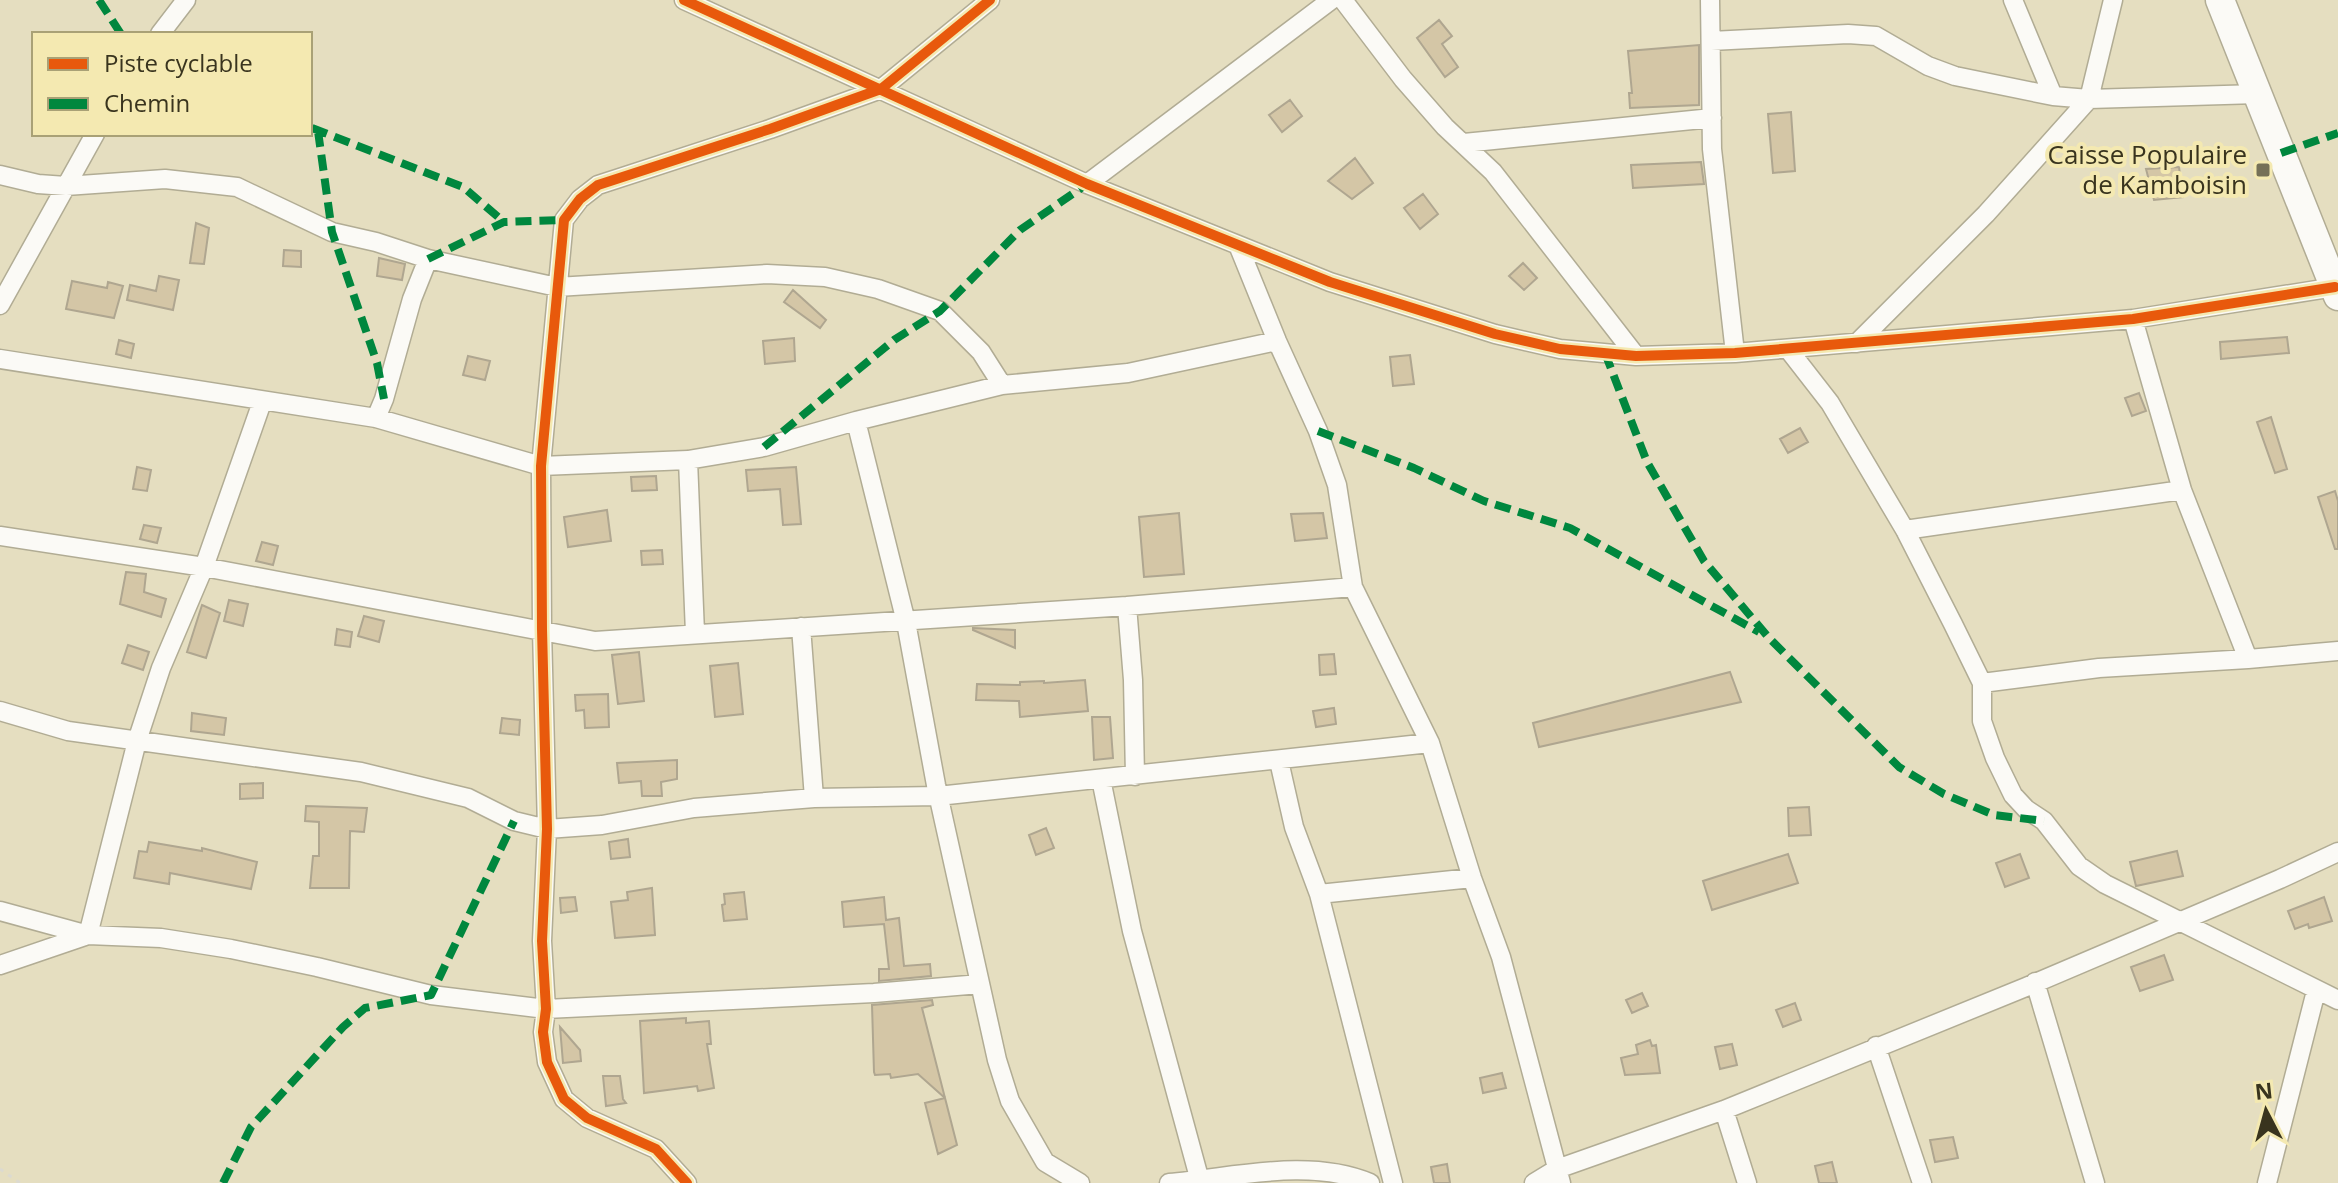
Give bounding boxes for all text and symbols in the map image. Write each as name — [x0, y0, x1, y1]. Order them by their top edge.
legend — [32, 32, 312, 136]
text: Piste cyclable — [104, 46, 253, 79]
text: Chemin — [104, 86, 190, 119]
place label: Caisse Populaire de Kamboisin — [2048, 136, 2247, 202]
marker: Caisse Populaire de Kamboisin — [2254, 161, 2272, 179]
north arrow — [2226, 1071, 2306, 1151]
text: N — [2253, 1074, 2274, 1106]

